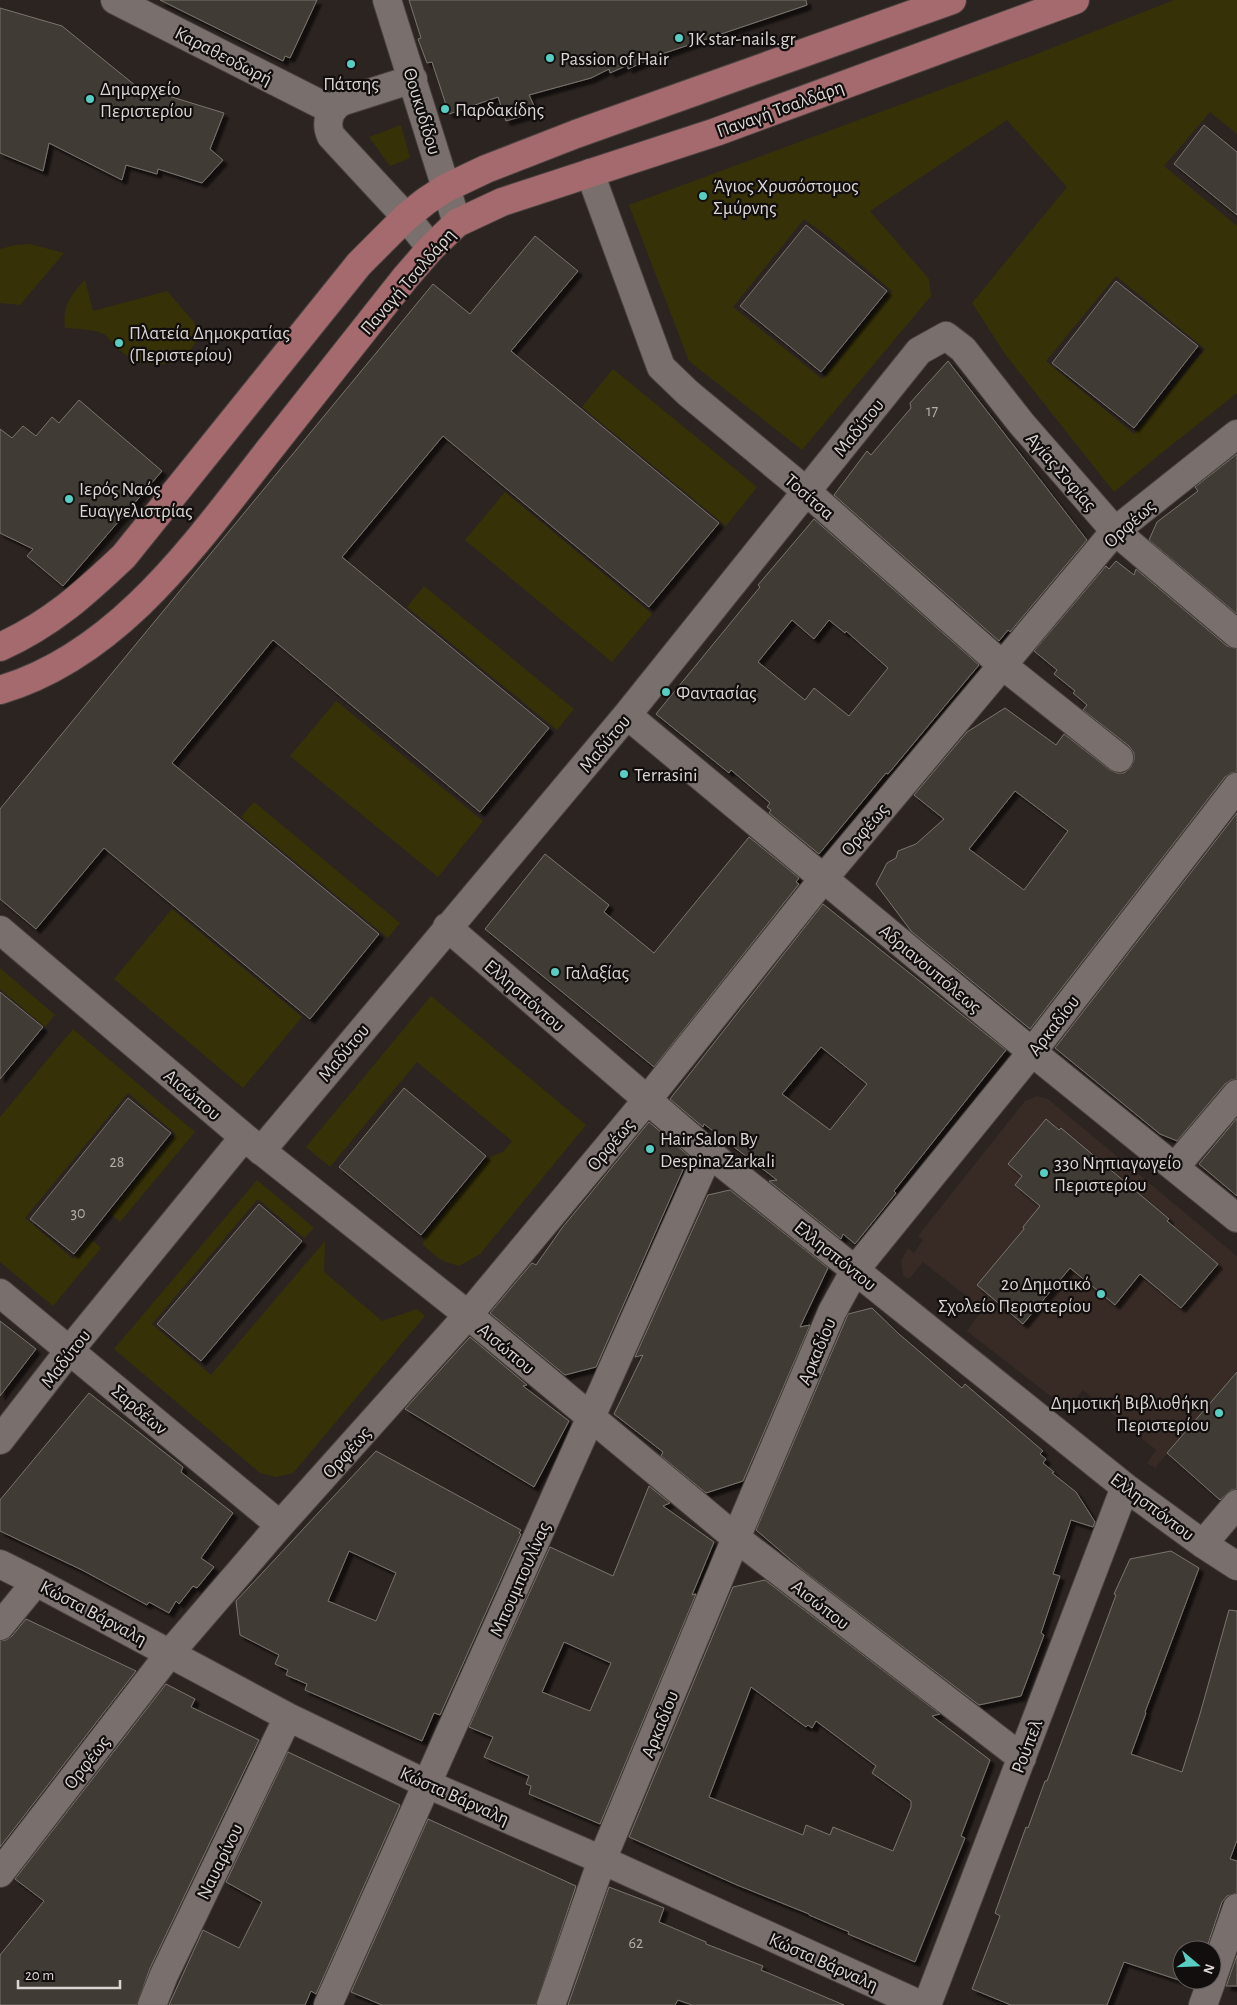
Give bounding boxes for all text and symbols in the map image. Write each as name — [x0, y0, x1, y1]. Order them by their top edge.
street label: Καραθεοδωρή — [172, 24, 275, 89]
place label: JK star-nails.gr — [689, 30, 796, 49]
marker: JK star-nails.gr — [673, 32, 685, 44]
place label: Passion of Hair — [560, 50, 669, 69]
marker: Passion of Hair — [544, 52, 556, 64]
marker: Πάτσης — [345, 58, 357, 70]
street label: Θουκυδίδου — [399, 66, 444, 157]
place label: Πάτσης — [323, 75, 379, 94]
street label: Παναγή Τσαλδάρη — [714, 78, 847, 141]
place label: Δημαρχείο Περιστερίου — [100, 80, 193, 121]
marker: Δημαρχείο Περιστερίου — [84, 93, 96, 105]
place label: Παρδακίδης — [455, 101, 544, 120]
marker: Παρδακίδης — [439, 103, 451, 115]
place label: Άγιος Χρυσόστομος Σμύρνης — [713, 177, 859, 218]
marker: Άγιος Χρυσόστομος Σμύρνης — [697, 190, 709, 202]
street label: Παναγή Τσαλδάρη — [357, 225, 459, 339]
place label: Πλατεία Δημοκρατίας (Περιστερίου) — [129, 324, 290, 365]
marker: Πλατεία Δημοκρατίας (Περιστερίου) — [113, 337, 125, 349]
street label: Μαδύτου — [830, 395, 888, 460]
house number: 17 — [926, 403, 938, 419]
street label: Αγίας Σοφίας — [1022, 429, 1100, 515]
street label: Τοσίτσα — [781, 471, 837, 524]
place label: Ιερός Ναός Ευαγγελιστρίας — [79, 480, 193, 521]
marker: Ιερός Ναός Ευαγγελιστρίας — [63, 493, 75, 505]
street label: Ορφέως — [1101, 496, 1159, 552]
place label: Φαντασίας — [676, 684, 757, 703]
marker: Φαντασίας — [660, 686, 672, 698]
street label: Μαδύτου — [576, 712, 634, 776]
place label: Terrasini — [634, 766, 698, 785]
marker: Terrasini — [618, 768, 630, 780]
street label: Ορφέως — [838, 800, 892, 860]
street label: Αδριανουπόλεως — [875, 921, 985, 1017]
street label: Ελλησπόντου — [480, 956, 568, 1036]
place label: Γαλαξίας — [565, 964, 629, 983]
marker: Γαλαξίας — [549, 966, 561, 978]
street label: Αρκαδίου — [1025, 992, 1083, 1060]
street label: Μαδύτου — [315, 1021, 373, 1085]
street label: Αισώπου — [160, 1066, 224, 1124]
street label: Ορφέως — [584, 1115, 638, 1175]
place label: Hair Salon By Despina Zarkali — [660, 1130, 775, 1171]
marker: Hair Salon By Despina Zarkali — [644, 1143, 656, 1155]
house number: 28 — [110, 1154, 124, 1170]
place label: 33ο Νηπιαγωγείο Περιστερίου — [1054, 1154, 1181, 1195]
marker: 33ο Νηπιαγωγείο Περιστερίου — [1038, 1167, 1050, 1179]
house number: 30 — [70, 1205, 86, 1221]
street label: Ελλησπόντου — [790, 1217, 880, 1295]
place label: 2ο Δημοτικό Σχολείο Περιστερίου — [938, 1275, 1091, 1316]
marker: 2ο Δημοτικό Σχολείο Περιστερίου — [1095, 1288, 1107, 1300]
street label: Αρκαδίου — [795, 1315, 840, 1388]
street label: Αισώπου — [474, 1320, 538, 1378]
street label: Μαδύτου — [38, 1326, 95, 1392]
street label: Σαρδέων — [108, 1382, 171, 1439]
place label: Δημοτική Βιβλιοθήκη Περιστερίου — [1051, 1394, 1209, 1435]
marker: Δημοτική Βιβλιοθήκη Περιστερίου — [1213, 1407, 1225, 1419]
street label: Ορφέως — [319, 1424, 375, 1482]
street label: Ελλησπόντου — [1107, 1470, 1198, 1545]
street label: Μπουμπουλίνας — [487, 1520, 554, 1640]
street label: Κώστα Βάρναλη — [37, 1577, 150, 1649]
street label: Αισώπου — [787, 1577, 853, 1634]
street label: Αρκαδίου — [638, 1688, 682, 1761]
street label: Ρούπελ — [1009, 1717, 1046, 1776]
street label: Ορφέως — [61, 1733, 114, 1793]
street label: Κώστα Βάρναλη — [397, 1764, 512, 1829]
street label: Ναυαρίνου — [194, 1821, 247, 1903]
street label: Κώστα Βάρναλη — [766, 1930, 881, 1995]
house number: 62 — [629, 1935, 643, 1951]
north arrow — [1172, 1940, 1222, 1990]
scale bar — [18, 1958, 120, 1990]
text: N — [1200, 1962, 1217, 1976]
text: 20 m — [25, 1968, 54, 1983]

